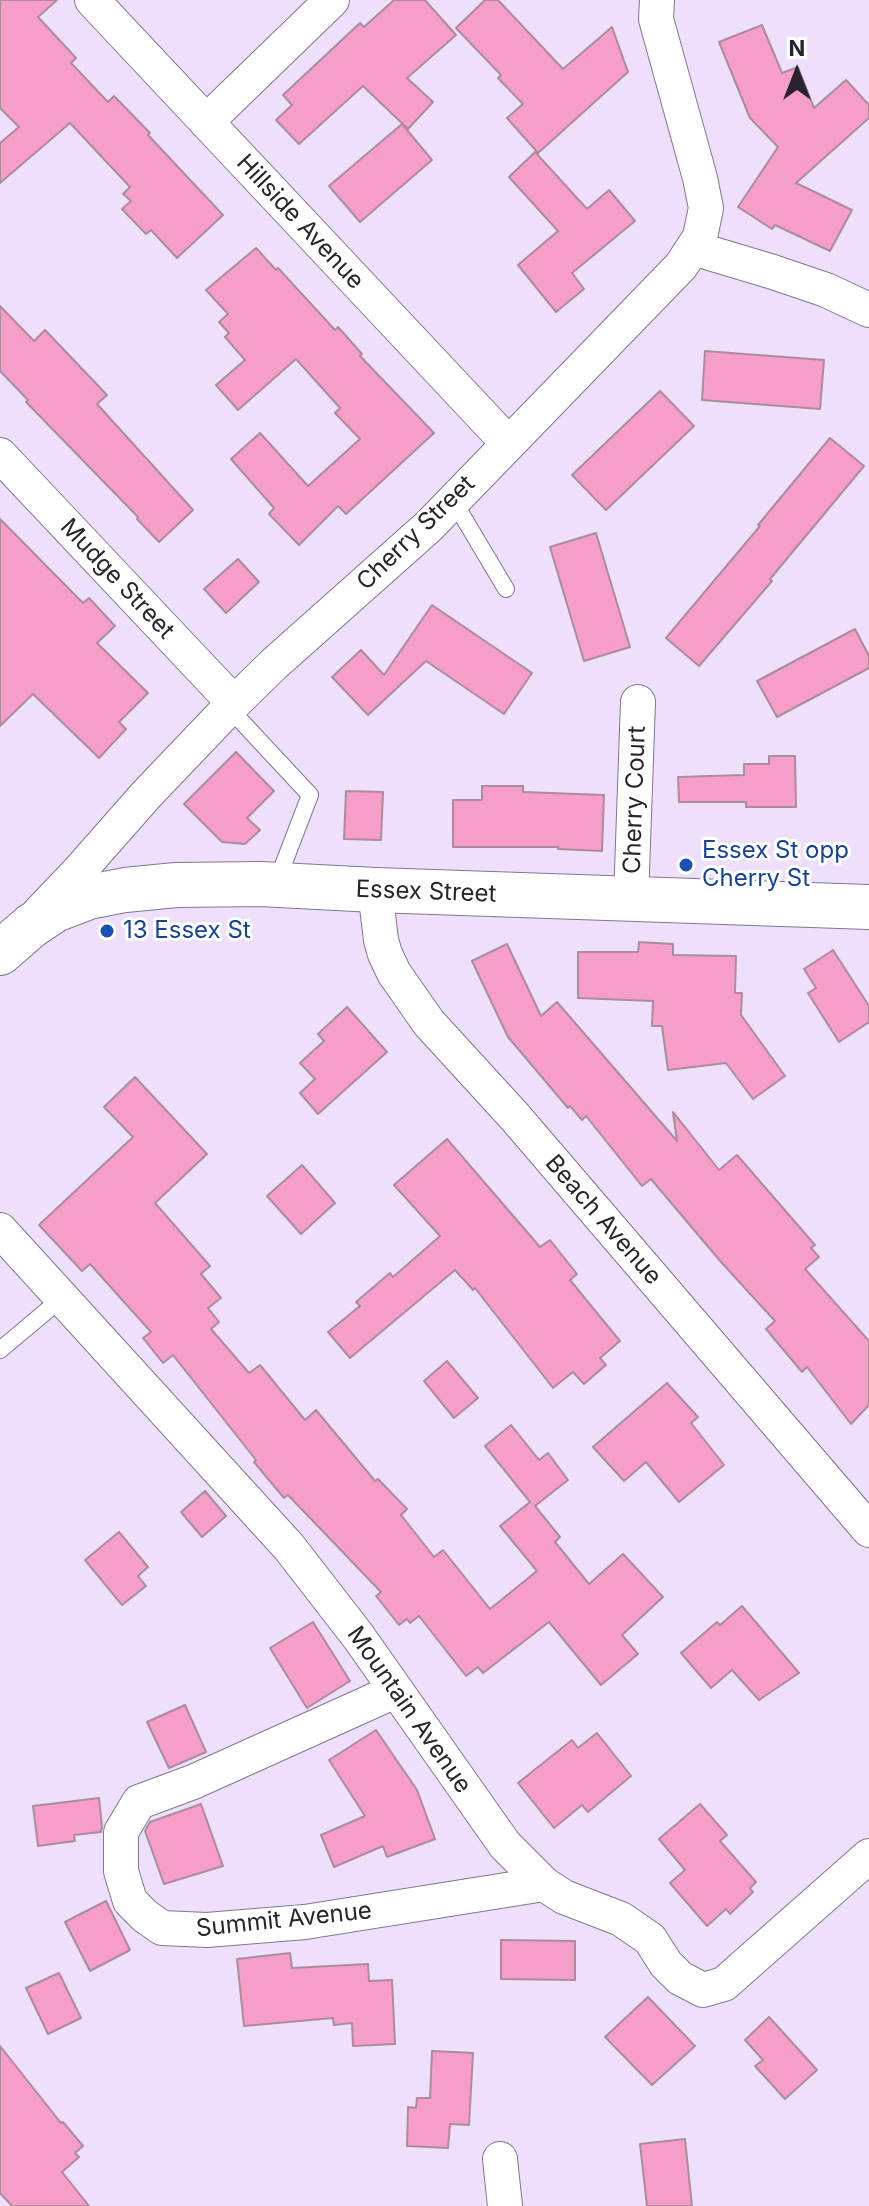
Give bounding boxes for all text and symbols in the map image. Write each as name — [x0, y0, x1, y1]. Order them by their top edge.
north arrow — [757, 32, 837, 112]
text: N — [789, 35, 805, 61]
street label: Hillside Avenue — [230, 149, 370, 295]
street label: Cherry Street — [351, 470, 481, 596]
street label: Mudge Street — [54, 513, 180, 645]
street label: Cherry Court — [618, 725, 652, 875]
place label: Essex St opp Cherry St — [702, 837, 849, 893]
marker: Essex St opp Cherry St — [677, 856, 695, 874]
street label: Essex Street — [355, 875, 497, 909]
place label: 13 Essex St — [123, 917, 251, 945]
marker: 13 Essex St — [98, 922, 116, 940]
street label: Beach Avenue — [539, 1149, 667, 1291]
street label: Mountain Avenue — [341, 1621, 477, 1799]
street label: Summit Avenue — [195, 1896, 373, 1944]

